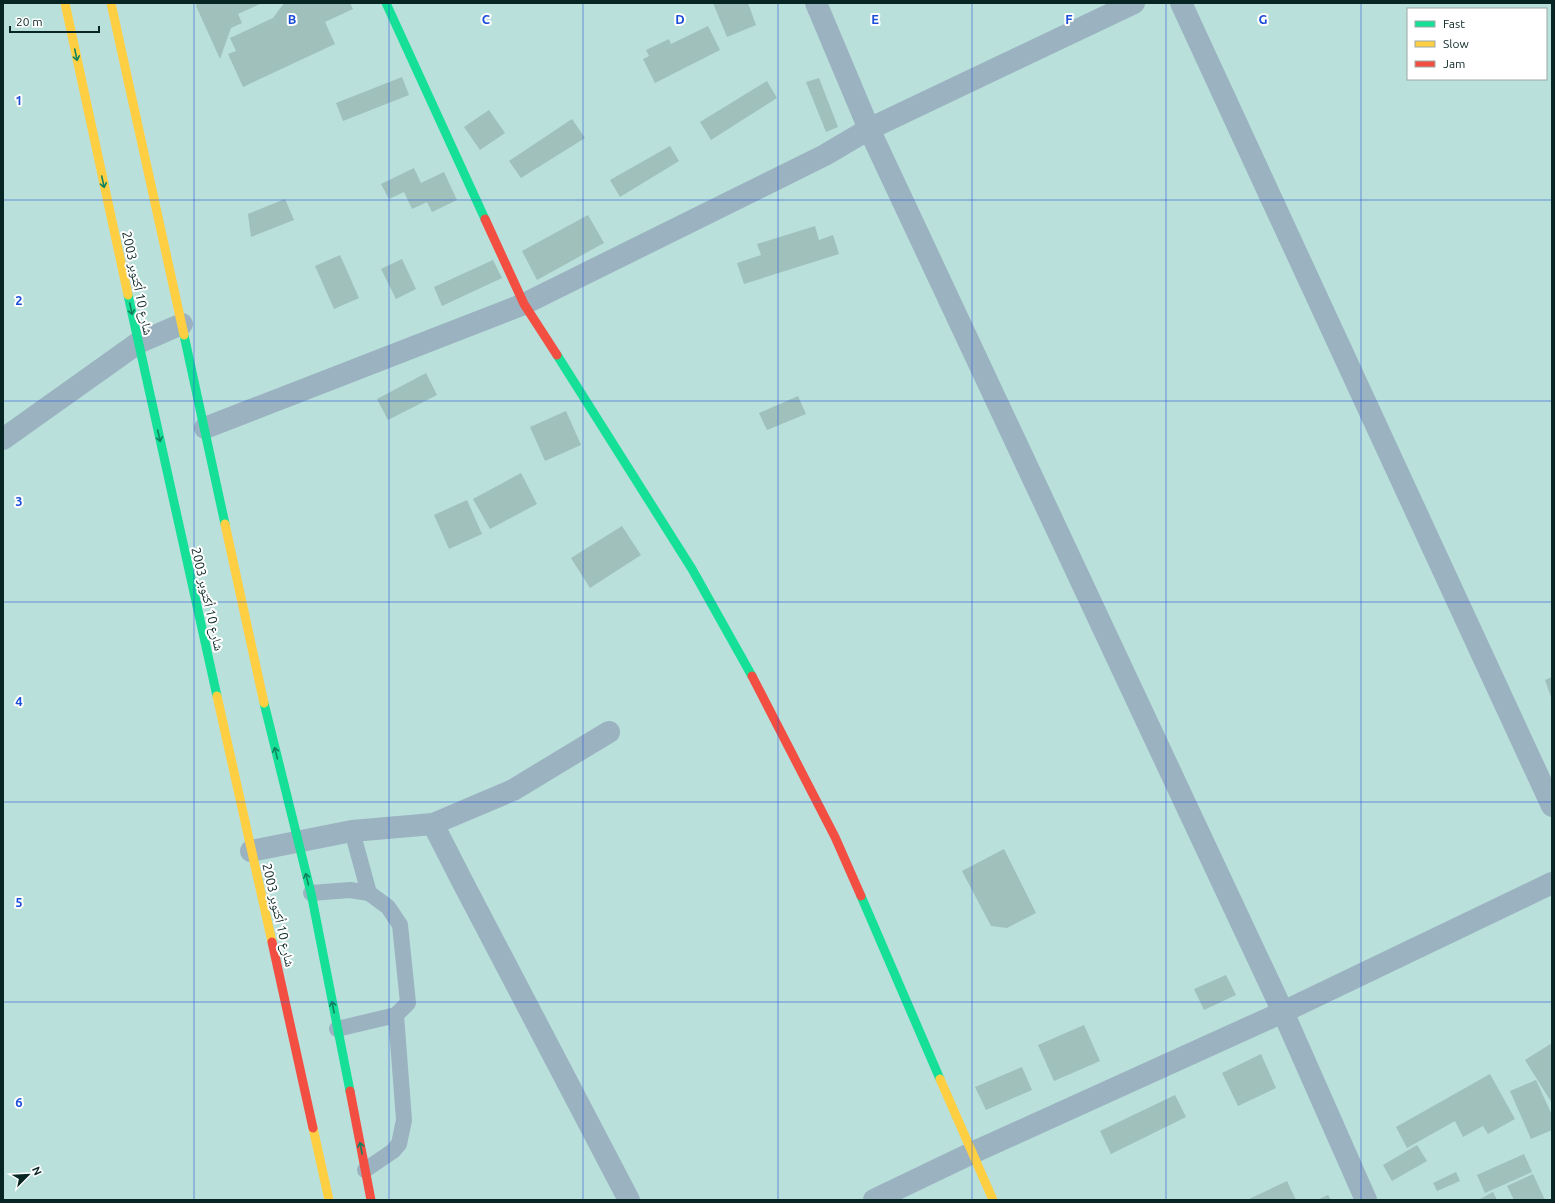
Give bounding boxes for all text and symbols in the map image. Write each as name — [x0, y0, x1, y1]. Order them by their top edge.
scale bar — [10, 8, 99, 34]
legend — [1407, 8, 1547, 80]
text: B — [288, 12, 297, 26]
text: C — [482, 12, 491, 26]
text: D — [675, 12, 685, 26]
text: E — [871, 12, 879, 26]
text: F — [1065, 12, 1073, 26]
text: G — [1259, 12, 1268, 26]
text: 20 m — [16, 15, 43, 28]
text: Fast — [1443, 17, 1465, 30]
text: Slow — [1443, 37, 1469, 50]
one-way arrow — [72, 48, 80, 61]
text: Jam — [1443, 57, 1465, 70]
text: 1 — [15, 93, 23, 107]
one-way arrow — [100, 175, 108, 188]
street label: شارع 10 أكتوبر 2003 — [117, 230, 156, 337]
text: 2 — [15, 293, 23, 307]
one-way arrow — [127, 302, 135, 315]
one-way arrow — [155, 429, 163, 442]
text: 3 — [15, 494, 23, 508]
street label: شارع 10 أكتوبر 2003 — [186, 546, 227, 653]
text: 4 — [15, 694, 23, 708]
one-way arrow — [272, 747, 279, 760]
street label: شارع 10 أكتوبر 2003 — [257, 862, 298, 969]
one-way arrow — [303, 873, 310, 886]
text: 5 — [15, 895, 23, 909]
one-way arrow — [328, 1001, 336, 1014]
text: 6 — [15, 1095, 23, 1109]
one-way arrow — [356, 1142, 364, 1155]
north arrow — [8, 1155, 48, 1195]
text: N — [30, 1165, 44, 1177]

